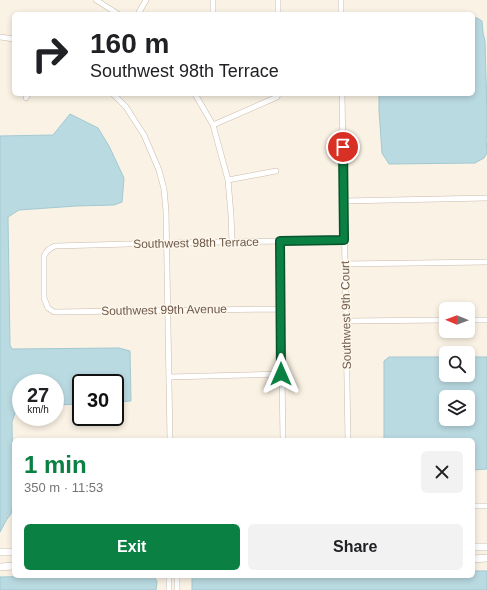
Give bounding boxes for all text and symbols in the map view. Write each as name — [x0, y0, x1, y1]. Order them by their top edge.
icon: right — [24, 28, 76, 80]
text: 160 m — [90, 28, 169, 59]
text: Southwest 98th Terrace — [90, 61, 279, 81]
pin — [326, 130, 360, 164]
icon: arrive — [332, 136, 354, 158]
street label: Southwest 98th Terrace — [133, 235, 259, 251]
street label: Southwest 9th Court — [338, 260, 354, 369]
street label: Southwest 99th Avenue — [101, 302, 227, 318]
north arrow — [439, 302, 475, 338]
map controls — [439, 302, 475, 426]
button: search — [439, 346, 475, 382]
position arrow — [260, 353, 302, 395]
speed limit sign: 30 — [72, 374, 124, 426]
text: 27 — [27, 384, 49, 406]
button: layers — [439, 390, 475, 426]
text: km/h — [27, 404, 49, 415]
text: 1 min — [24, 451, 87, 478]
button: close — [421, 451, 463, 493]
text: 350 m · 11:53 — [24, 480, 103, 495]
button: Exit — [24, 524, 240, 570]
button: Share — [248, 524, 463, 570]

